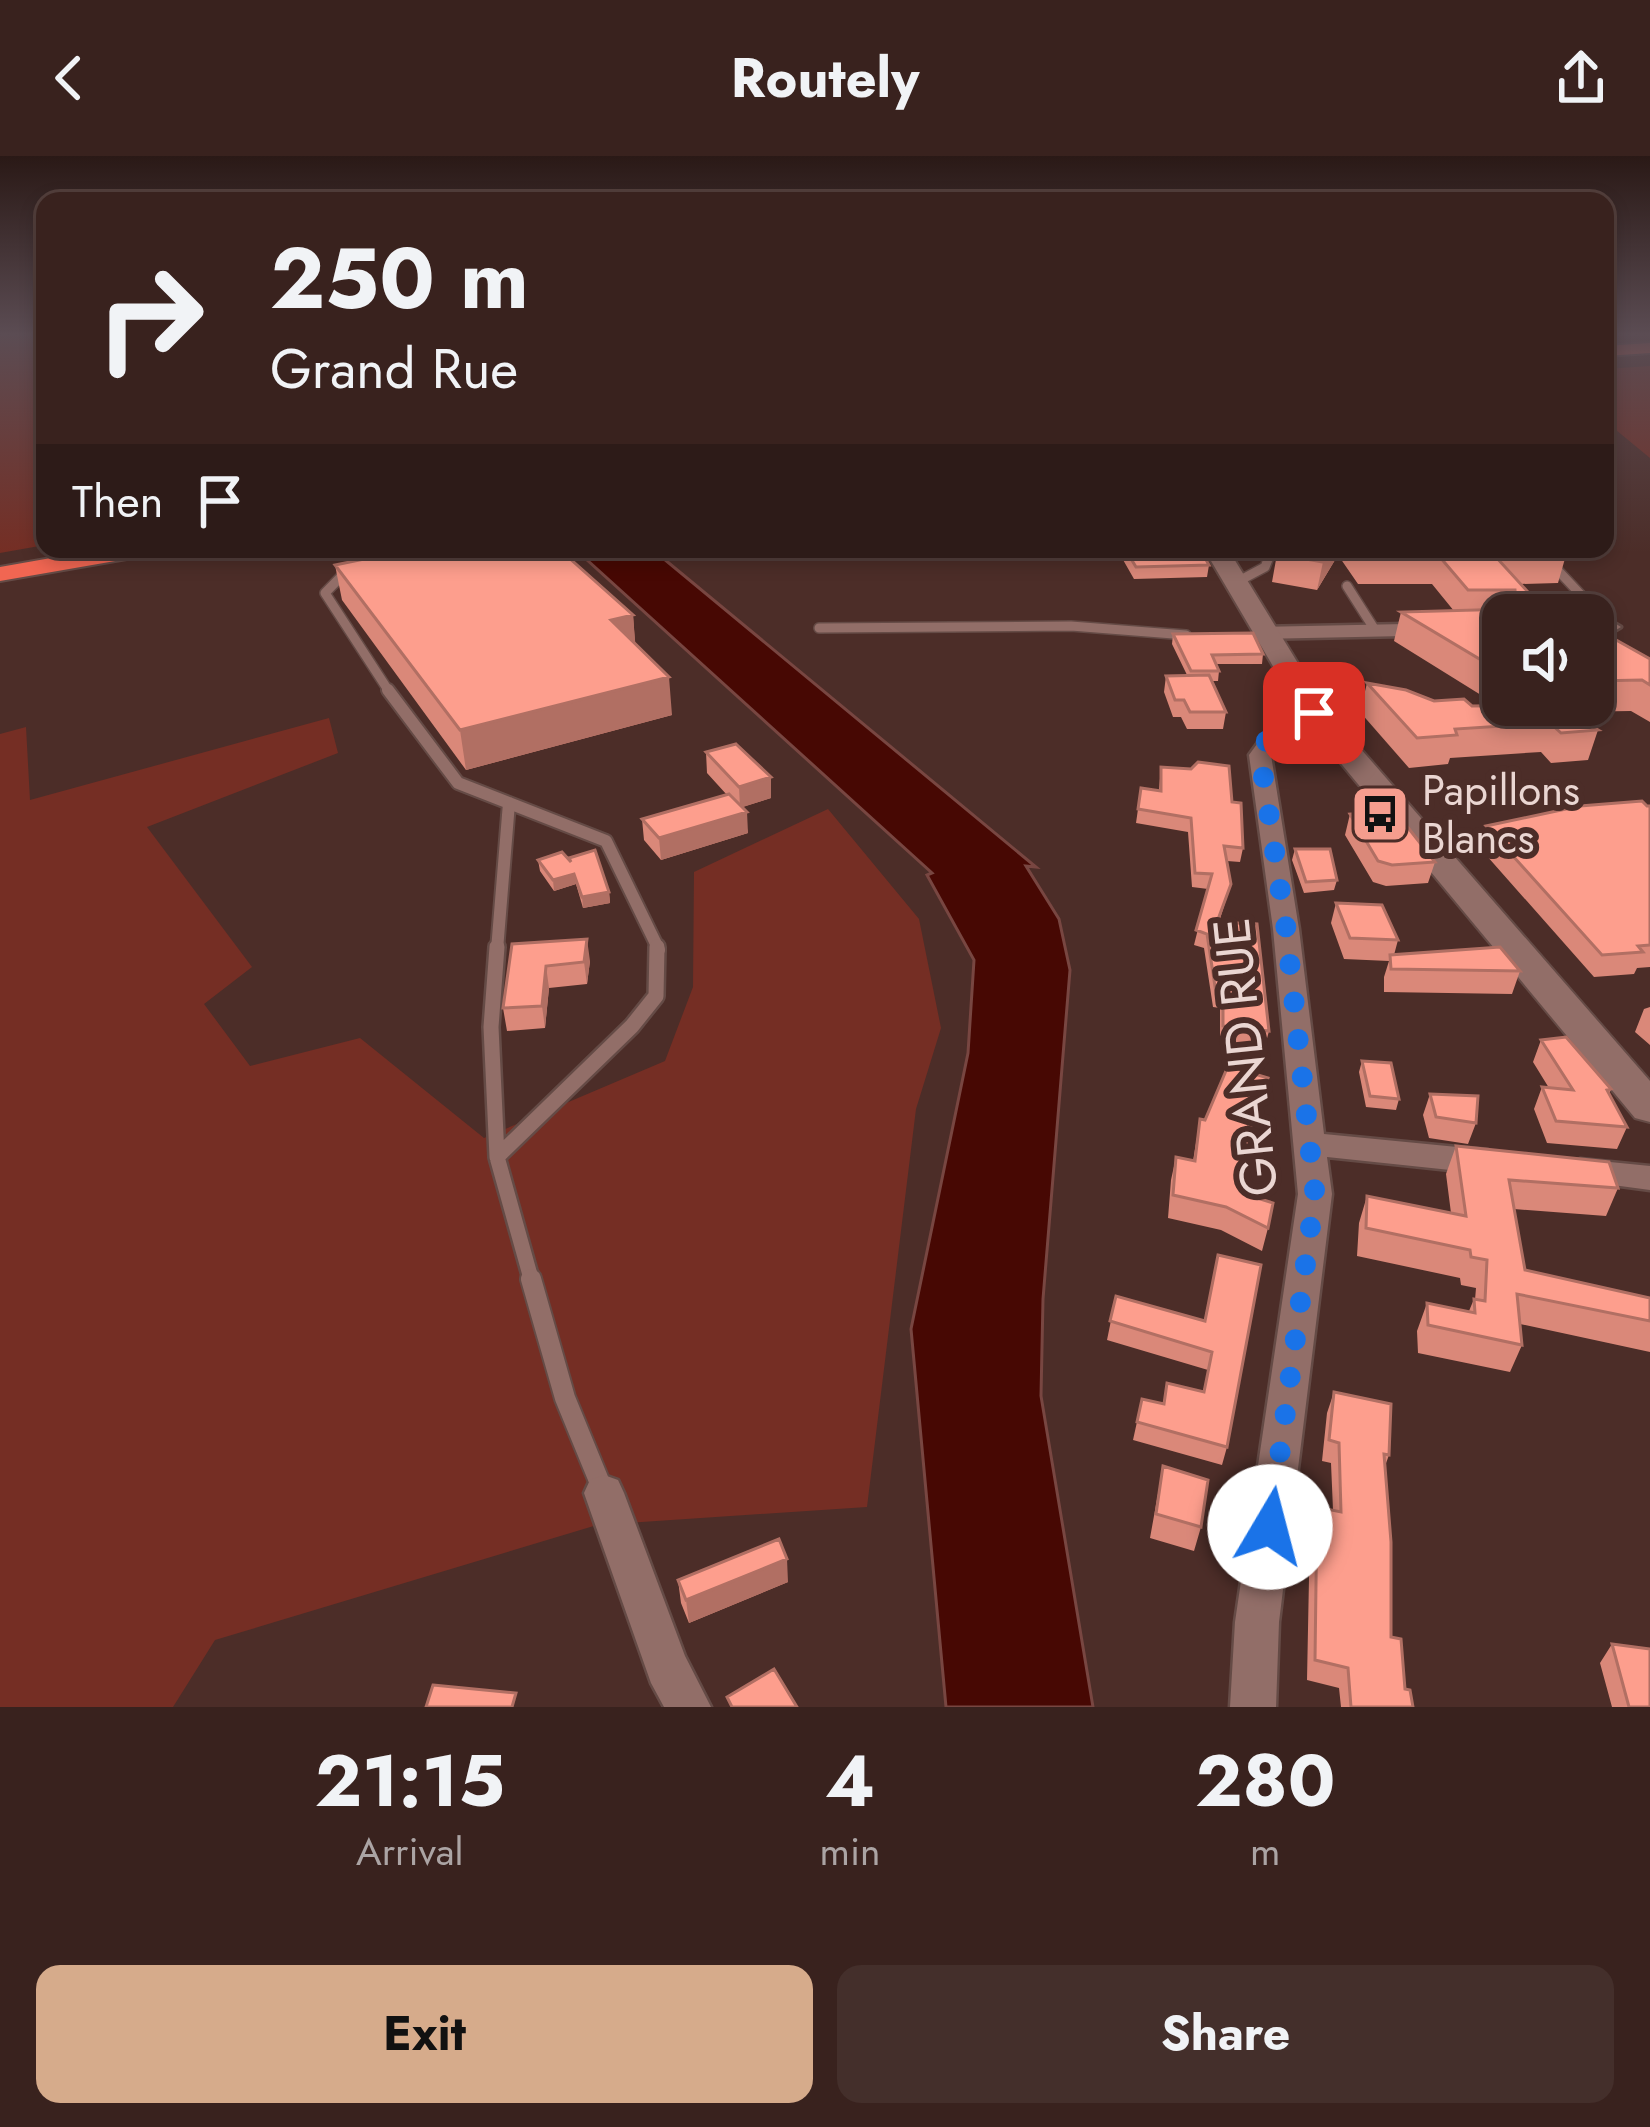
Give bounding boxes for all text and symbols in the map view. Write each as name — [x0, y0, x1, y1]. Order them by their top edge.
text: Routely — [731, 39, 919, 117]
icon: back — [36, 45, 102, 111]
icon: share — [1548, 45, 1614, 111]
text: 250 m — [270, 218, 529, 340]
icon: right — [72, 240, 228, 396]
text: Grand Rue — [270, 330, 518, 408]
icon: arrive — [187, 468, 253, 534]
text: Then — [72, 469, 163, 534]
map controls — [1482, 594, 1614, 726]
button: sound — [1482, 594, 1614, 726]
pin — [1263, 662, 1365, 764]
icon: arrive — [1281, 680, 1347, 746]
place label: Papillons Blancs — [1422, 760, 1580, 869]
bus stop icon: Papillons Blancs — [1349, 783, 1411, 845]
street label: GRAND RUE — [1194, 914, 1296, 1200]
position arrow — [1207, 1464, 1333, 1590]
text: 21:15 — [315, 1729, 505, 1833]
text: 4 — [825, 1729, 875, 1833]
text: 280 — [1195, 1729, 1335, 1833]
text: Arrival — [356, 1823, 464, 1880]
text: min — [820, 1823, 881, 1880]
text: m — [1250, 1823, 1281, 1880]
button: Exit — [36, 1965, 813, 2103]
button: Share — [837, 1965, 1614, 2103]

